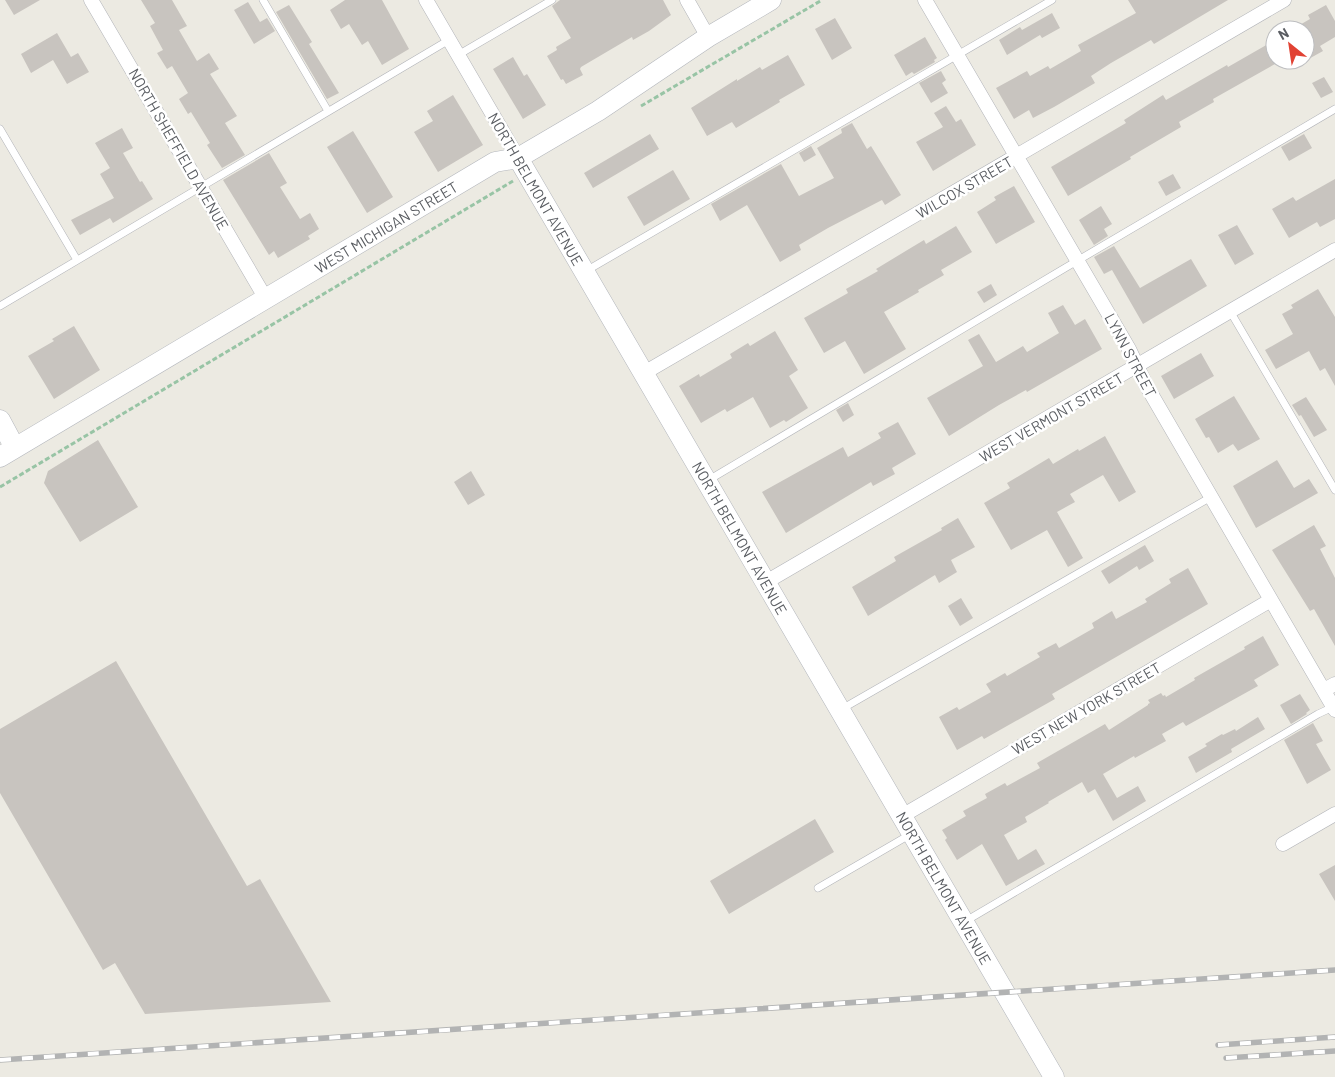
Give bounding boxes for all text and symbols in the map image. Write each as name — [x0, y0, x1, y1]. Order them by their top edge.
north arrow — [1265, 20, 1315, 70]
text: N — [1275, 24, 1292, 43]
street label: NORTH SHEFFIELD AVENUE — [125, 65, 233, 233]
street label: NORTH BELMONT AVENUE — [485, 109, 587, 269]
street label: WILCOX STREET — [912, 152, 1016, 222]
street label: WEST MICHIGAN STREET — [311, 177, 461, 277]
street label: LYNN STREET — [1101, 310, 1161, 400]
street label: WEST VERMONT STREET — [976, 368, 1126, 466]
street label: NORTH BELMONT AVENUE — [689, 458, 791, 618]
street label: WEST NEW YORK STREET — [1008, 658, 1164, 758]
street label: NORTH BELMONT AVENUE — [893, 808, 995, 968]

